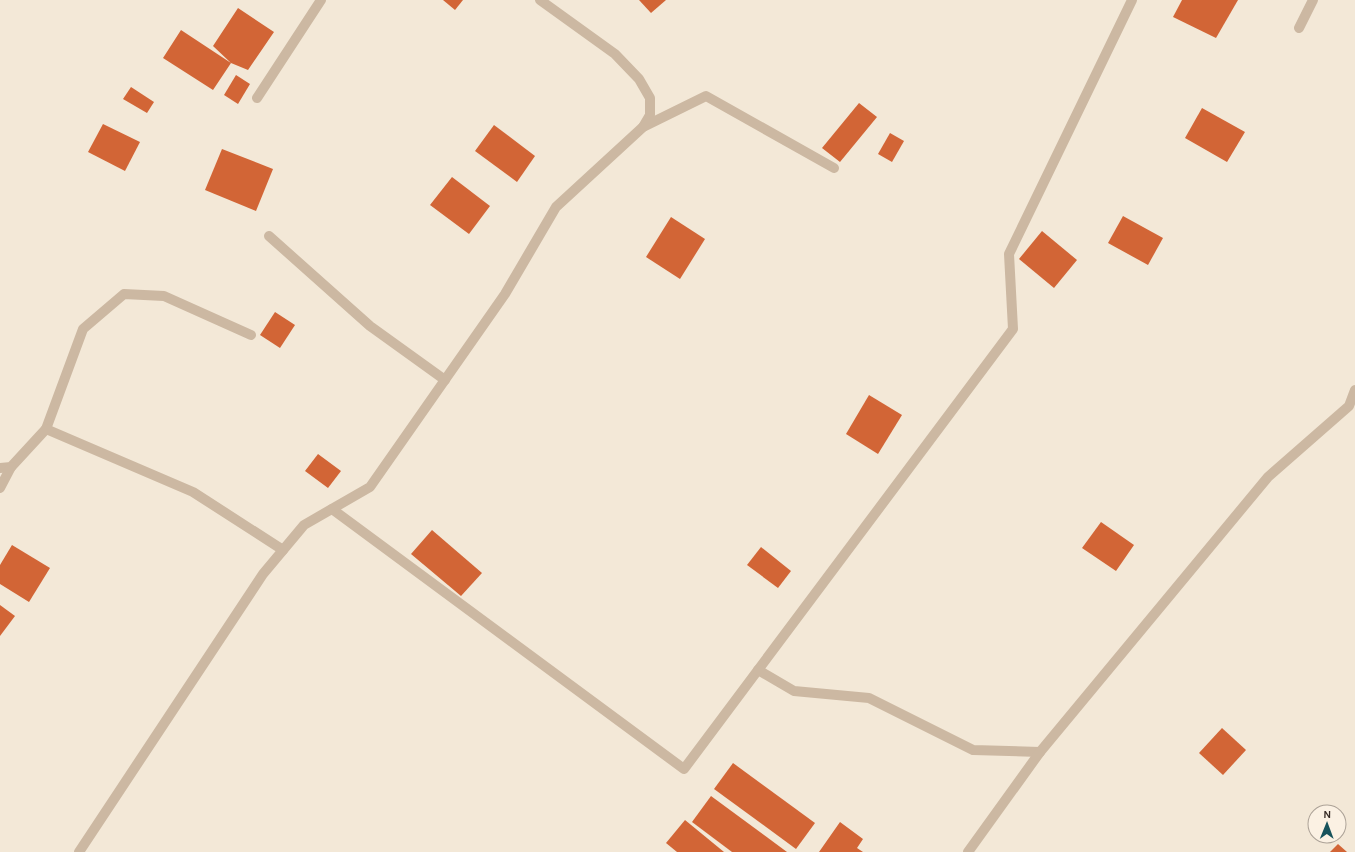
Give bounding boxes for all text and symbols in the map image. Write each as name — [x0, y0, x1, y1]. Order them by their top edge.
north arrow — [1307, 804, 1347, 844]
text: N — [1323, 808, 1331, 821]

